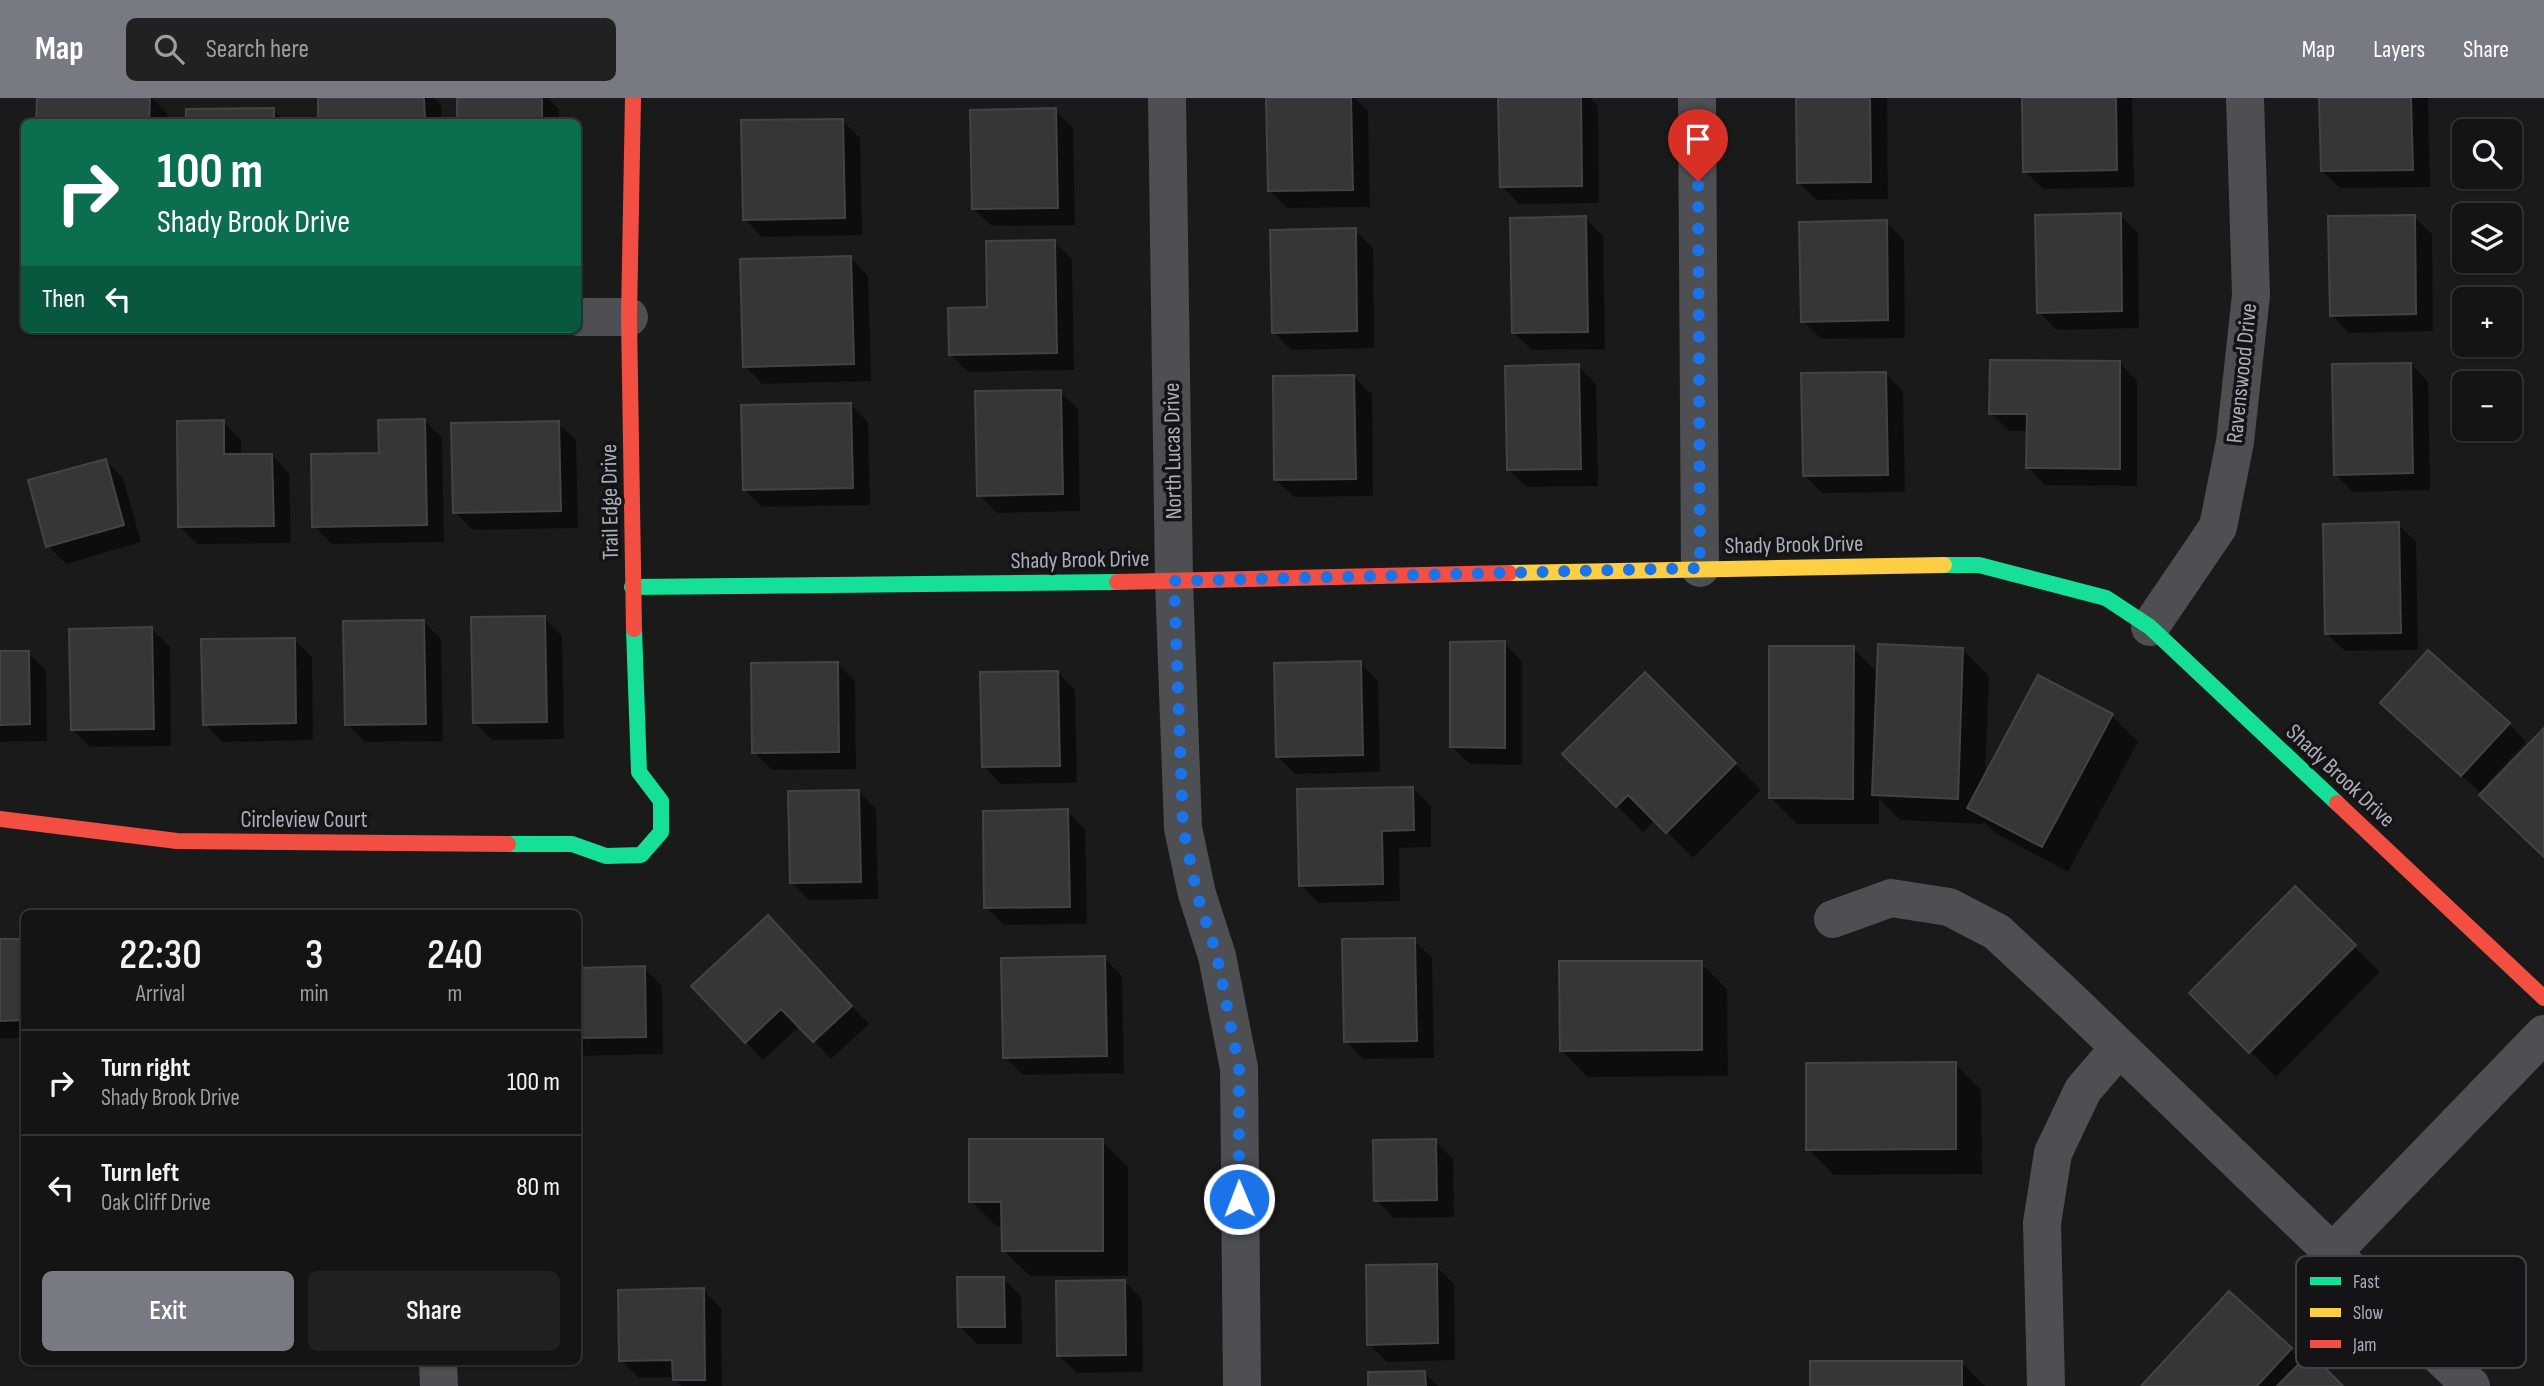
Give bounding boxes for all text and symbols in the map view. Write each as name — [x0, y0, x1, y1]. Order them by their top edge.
search box — [126, 18, 616, 81]
text: Map — [35, 29, 84, 69]
icon: search — [150, 30, 188, 68]
text: Search here — [206, 34, 309, 65]
text: Map — [2302, 35, 2335, 64]
text: Layers — [2373, 35, 2425, 64]
text: Share — [2463, 35, 2509, 64]
pin — [1668, 109, 1728, 181]
map controls — [2452, 119, 2522, 441]
button: search — [2452, 119, 2522, 189]
icon: arrive — [1679, 120, 1717, 158]
text: 100 m — [157, 143, 263, 202]
icon: right — [42, 147, 133, 238]
text: Shady Brook Drive — [157, 203, 350, 242]
button: layers — [2452, 203, 2522, 273]
icon: left — [99, 280, 137, 318]
text: Then — [42, 284, 85, 315]
button: + — [2452, 287, 2522, 357]
street label: Ravenswood Drive — [2221, 302, 2263, 444]
button: − — [2452, 371, 2522, 441]
street label: North Lucas Drive — [1158, 382, 1188, 520]
street label: Trail Edge Drive — [595, 444, 625, 560]
street label: Shady Brook Drive — [1724, 530, 1864, 560]
street label: Shady Brook Drive — [1010, 545, 1150, 575]
street label: Shady Brook Drive — [2280, 718, 2401, 833]
street label: Circleview Court — [240, 806, 368, 834]
text: 22:30 — [119, 930, 202, 981]
text: 3 — [305, 930, 323, 981]
text: 240 — [427, 930, 483, 981]
text: Arrival — [136, 980, 185, 1008]
text: min — [300, 980, 329, 1008]
text: m — [447, 980, 462, 1008]
text: Turn right — [101, 1053, 190, 1084]
icon: right — [42, 1064, 80, 1102]
text: 100 m — [507, 1067, 560, 1098]
text: Shady Brook Drive — [101, 1084, 240, 1112]
text: Turn left — [101, 1158, 179, 1189]
position arrow — [1202, 1162, 1276, 1236]
icon: left — [42, 1169, 80, 1207]
text: 80 m — [516, 1172, 560, 1203]
text: Oak Cliff Drive — [101, 1189, 211, 1217]
legend — [2296, 1256, 2526, 1368]
button: Exit — [42, 1271, 294, 1351]
button: Share — [308, 1271, 560, 1351]
text: Fast — [2353, 1271, 2380, 1294]
text: Slow — [2353, 1302, 2383, 1325]
text: Jam — [2352, 1334, 2376, 1357]

